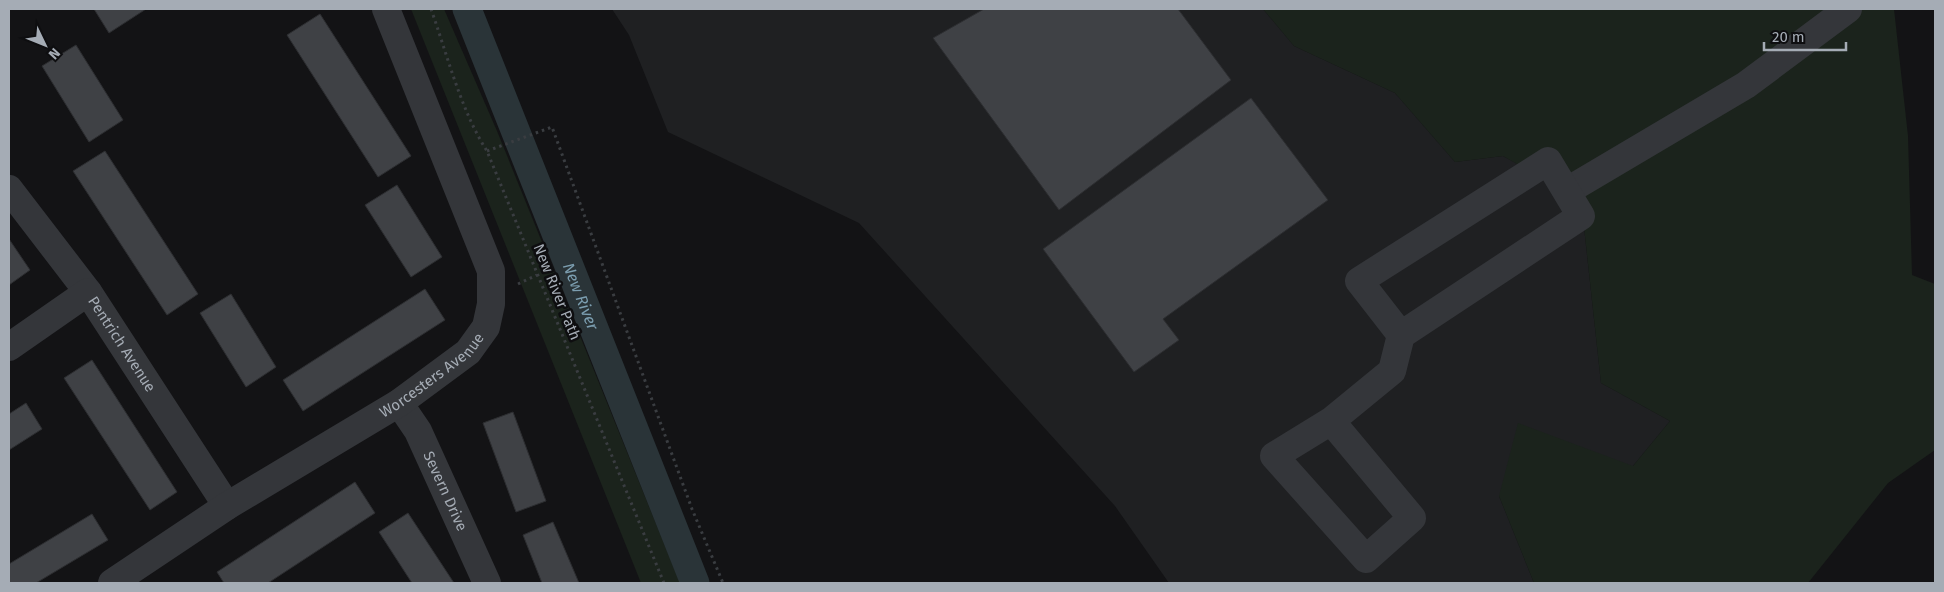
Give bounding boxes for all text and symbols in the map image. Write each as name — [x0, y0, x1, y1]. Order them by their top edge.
north arrow — [20, 20, 70, 70]
scale bar — [1764, 20, 1846, 52]
text: 20 m — [1772, 28, 1805, 46]
text: N — [45, 44, 64, 63]
street label: New River Path — [530, 241, 584, 343]
water label: New River — [559, 260, 603, 332]
street label: Pentrich Avenue — [84, 293, 160, 395]
street label: Worcesters Avenue — [376, 329, 488, 422]
street label: Severn Drive — [419, 449, 471, 534]

